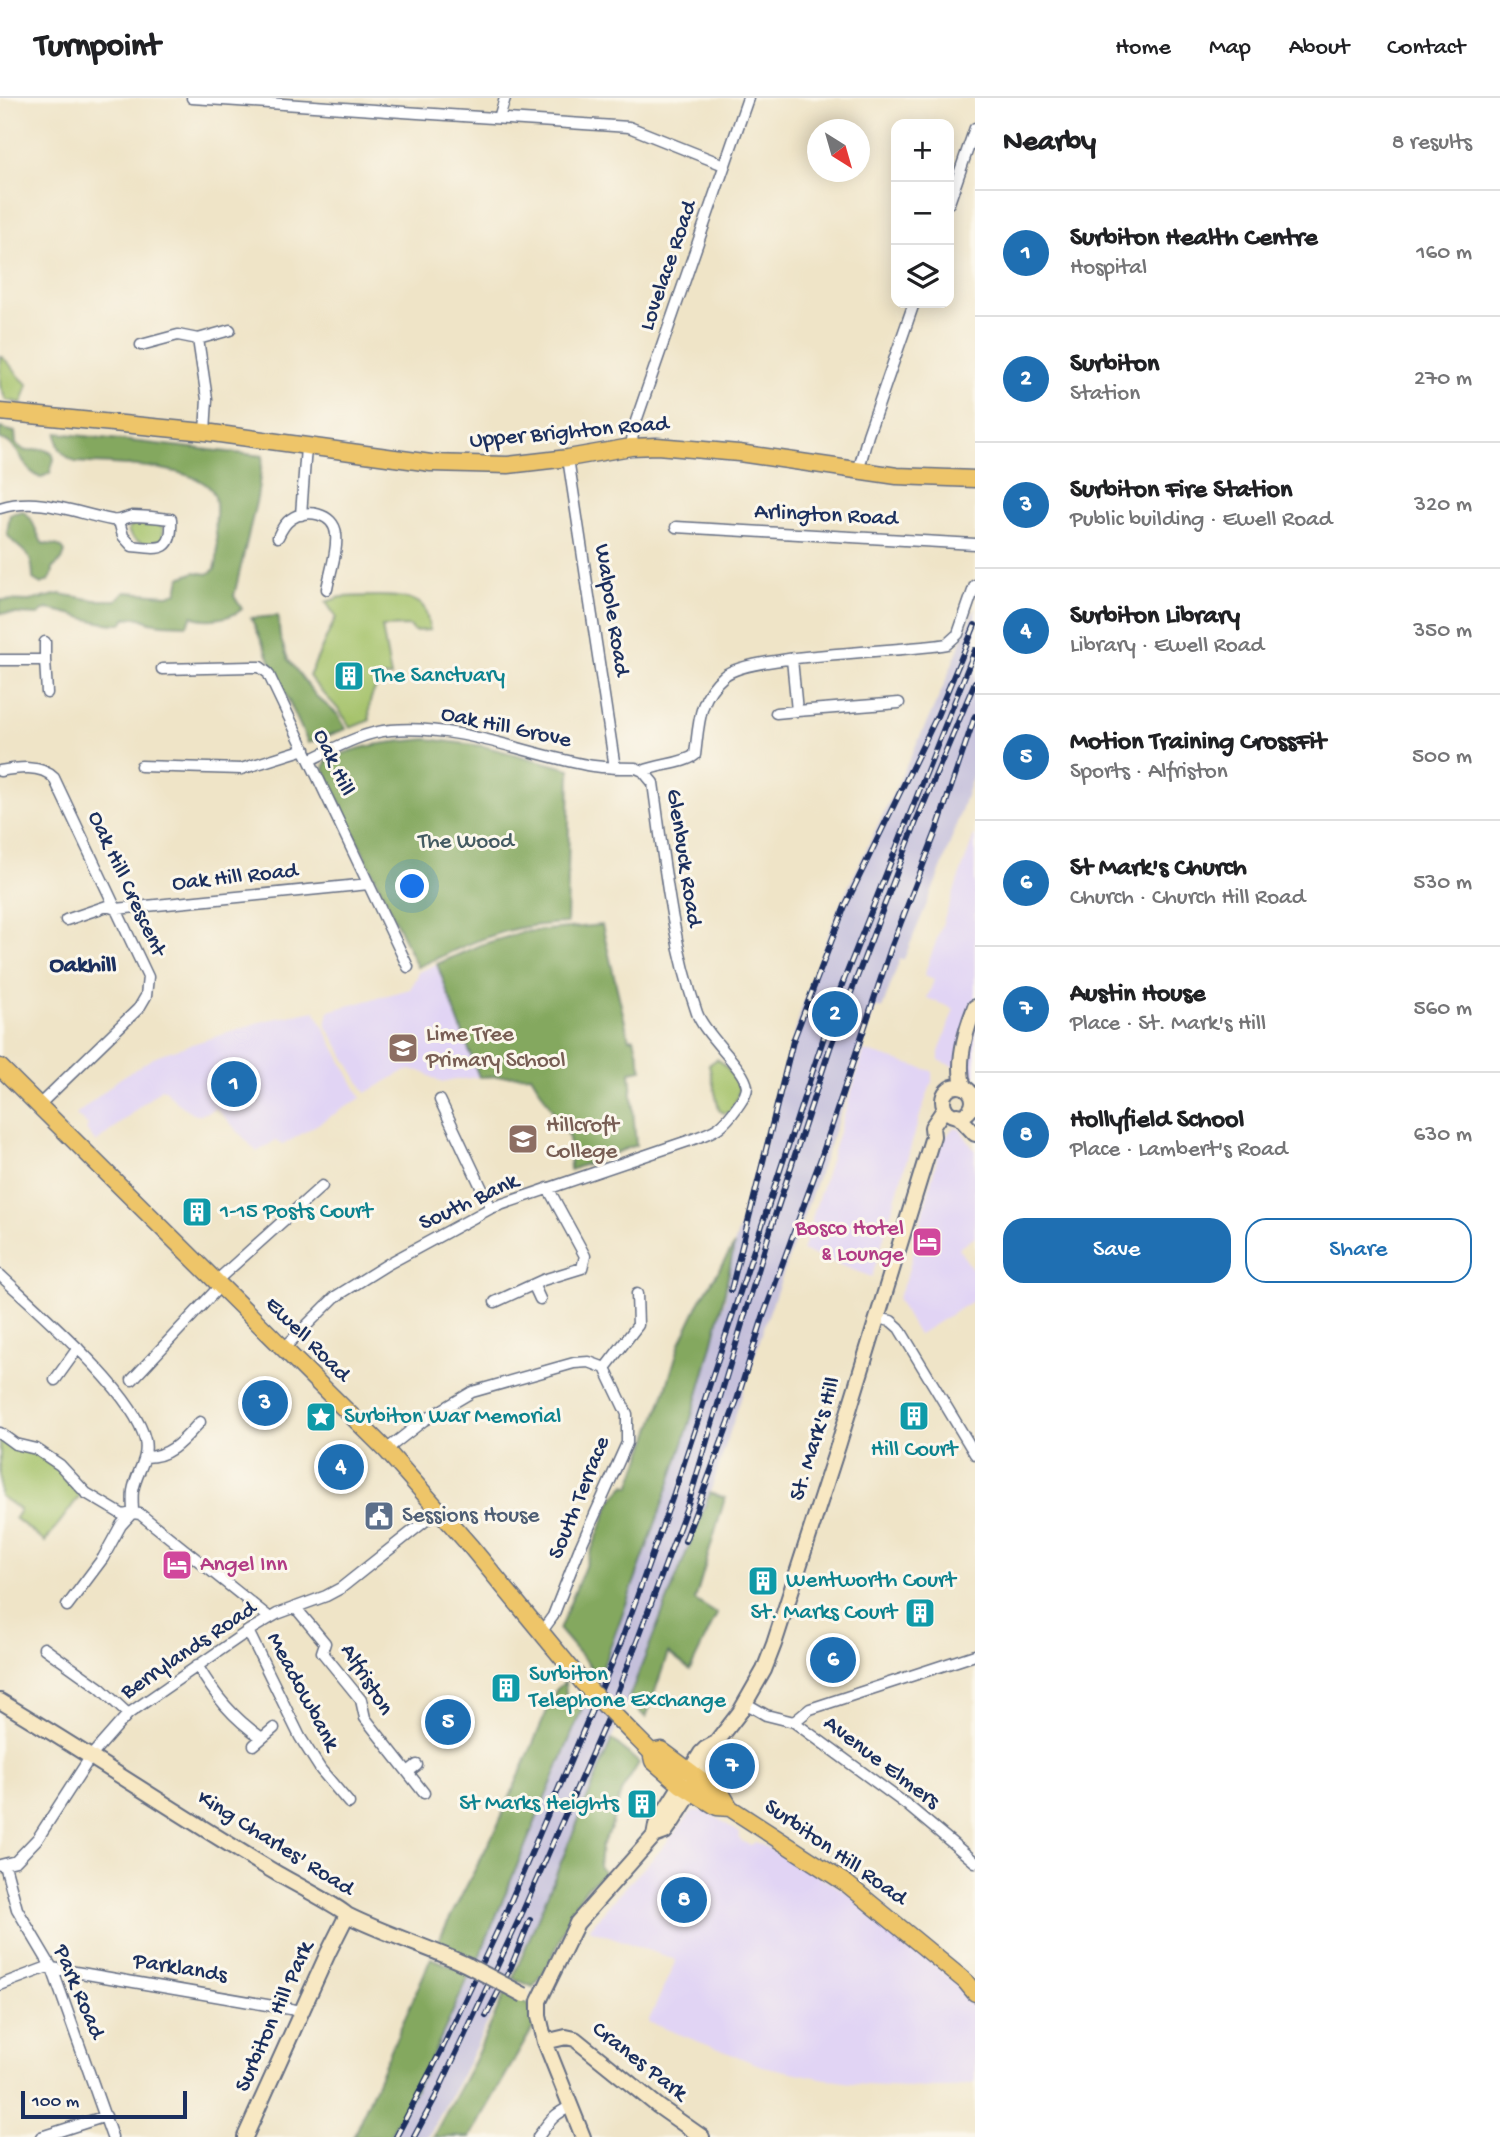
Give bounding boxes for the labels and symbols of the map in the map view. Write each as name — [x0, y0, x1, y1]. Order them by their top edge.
north arrow — [807, 119, 870, 182]
street label: Lovelace Road — [634, 196, 704, 334]
street label: Upper Brighton Road — [468, 411, 671, 455]
street label: Arlington Road — [754, 499, 900, 533]
street label: Walpole Road — [587, 542, 635, 679]
building icon: The Sanctuary — [332, 659, 366, 693]
place label: The Sanctuary — [370, 663, 505, 690]
street label: Oak Hill Grove — [438, 701, 575, 755]
street label: Oak Hill — [306, 725, 360, 801]
street label: Glenbuck Road — [659, 787, 707, 930]
street label: Oak Hill Crescent — [81, 807, 172, 962]
park label: The Wood — [416, 829, 515, 856]
street label: Oak Hill Road — [171, 858, 301, 898]
your location — [395, 869, 429, 903]
district label: Oakhill — [49, 952, 117, 981]
pin: 2 — [812, 988, 858, 1040]
place label: Lime Tree Primary School — [425, 1022, 566, 1075]
school or university icon: Lime Tree Primary School — [386, 1031, 420, 1065]
pin: 1 — [211, 1058, 257, 1110]
place label: Hillcroft College — [546, 1113, 620, 1166]
school or university icon: Hillcroft College — [506, 1122, 540, 1156]
street label: South Bank — [415, 1167, 525, 1238]
building icon: 1-15 Posts Court — [180, 1195, 214, 1229]
place label: 1-15 Posts Court — [219, 1199, 374, 1226]
place label: Bosco Hotel & Lounge — [794, 1216, 905, 1269]
hotel icon: Bosco Hotel & Lounge — [910, 1225, 944, 1259]
street label: Ewell Road — [259, 1292, 356, 1389]
street label: St. Mark's Hill — [784, 1374, 848, 1504]
pin: 3 — [242, 1377, 288, 1429]
building icon: Hill Court — [897, 1399, 931, 1433]
place icon: Surbiton War Memorial — [304, 1400, 338, 1434]
place label: Surbiton War Memorial — [344, 1404, 561, 1431]
street label: South Terrace — [543, 1432, 617, 1563]
place label: Hill Court — [871, 1437, 959, 1464]
pin: 4 — [318, 1441, 364, 1493]
public building icon: Sessions House — [362, 1499, 396, 1533]
place label: Sessions House — [402, 1503, 541, 1530]
hotel icon: Angel Inn — [160, 1548, 194, 1582]
place label: Angel Inn — [200, 1552, 287, 1579]
building icon: Wentworth Court — [746, 1564, 780, 1598]
place label: Wentworth Court — [786, 1568, 957, 1595]
street label: Berrylands Road — [115, 1595, 263, 1707]
building icon: St. Marks Court — [903, 1596, 937, 1630]
place label: St. Marks Court — [751, 1600, 899, 1627]
street label: Meadowbank — [260, 1628, 346, 1758]
pin: 6 — [810, 1634, 856, 1686]
street label: Alfriston — [333, 1639, 399, 1721]
place label: Surbiton Telephone Exchange — [527, 1662, 727, 1715]
building icon: Surbiton Telephone Exchange — [489, 1671, 523, 1705]
pin: 5 — [425, 1696, 471, 1748]
street label: Avenue Elmers — [817, 1710, 945, 1816]
pin: 7 — [709, 1740, 755, 1792]
street label: King Charles' Road — [192, 1785, 360, 1904]
building icon: St Marks Heights — [625, 1787, 659, 1821]
place label: St Marks Heights — [459, 1791, 620, 1818]
street label: Surbiton Hill Road — [758, 1794, 913, 1913]
pin: 8 — [661, 1874, 707, 1926]
street label: Surbiton Hill Park — [230, 1935, 321, 2096]
street label: Park Road — [46, 1940, 110, 2044]
street label: Parklands — [130, 1948, 229, 1990]
street label: Cranes Park — [586, 2016, 694, 2109]
scale bar — [21, 2088, 187, 2120]

